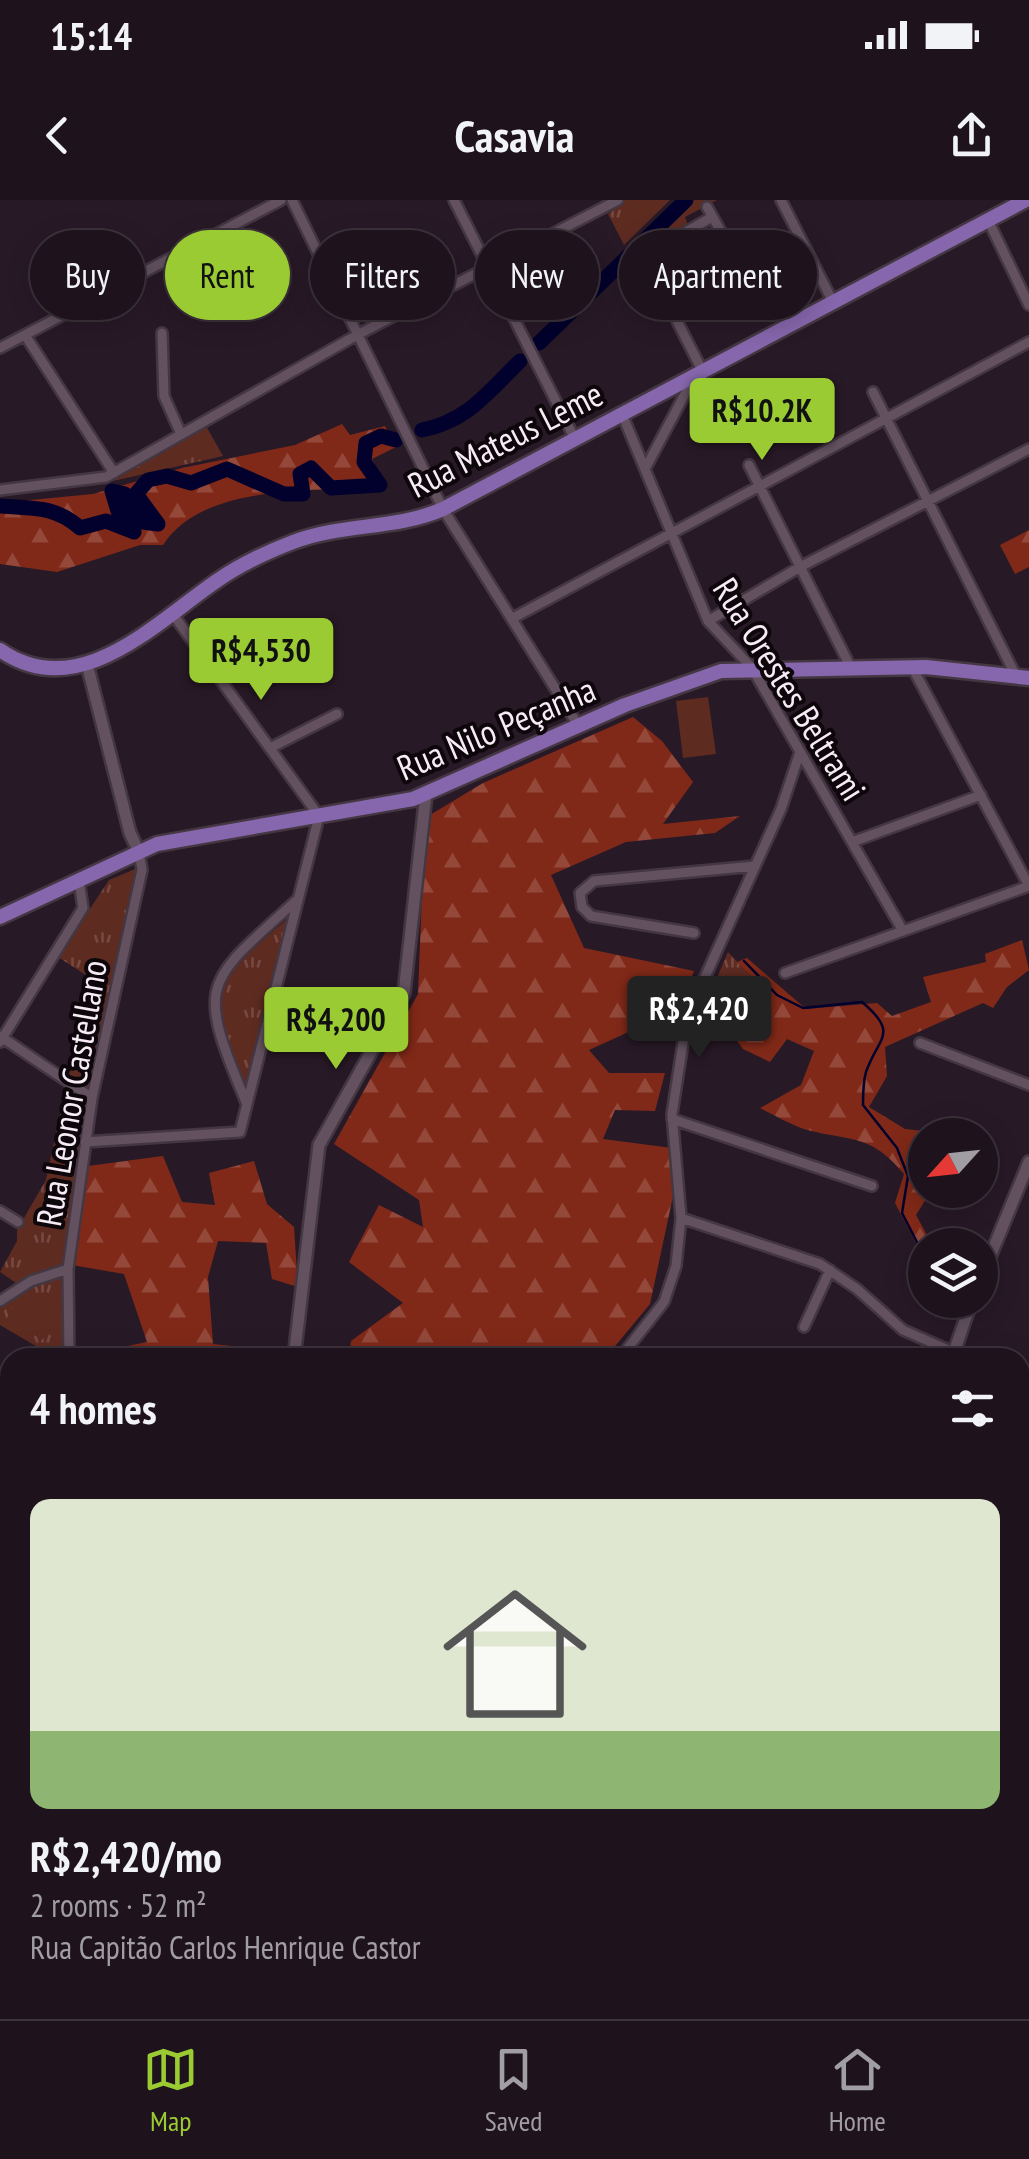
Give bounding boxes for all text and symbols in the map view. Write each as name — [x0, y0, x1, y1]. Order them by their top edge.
text: 15:14 — [50, 11, 132, 60]
text: Casavia — [455, 106, 574, 164]
icon: back — [30, 108, 85, 163]
icon: share — [944, 108, 999, 163]
chip: Buy — [30, 230, 145, 320]
chip: Rent — [165, 230, 290, 320]
chip: Filters — [310, 230, 455, 320]
chip: New — [475, 230, 599, 320]
chip: Apartment — [619, 230, 817, 320]
street label: Rua Mateus Leme — [400, 370, 610, 508]
pin: R$10.2K — [670, 378, 854, 463]
text: R$10.2K — [712, 389, 812, 431]
street label: Rua Orestes Beltrami — [703, 569, 877, 809]
pin: R$4,530 — [169, 618, 353, 703]
text: R$4,530 — [211, 629, 311, 671]
street label: Rua Nilo Peçanha — [390, 666, 602, 790]
street label: Rua Leonor Castellano — [25, 956, 117, 1230]
pin: R$2,420 — [607, 976, 791, 1061]
pin: R$4,200 — [244, 987, 428, 1072]
text: R$2,420 — [649, 987, 749, 1029]
text: R$4,200 — [286, 998, 386, 1040]
north arrow — [908, 1118, 998, 1208]
map controls — [908, 1118, 998, 1318]
button: layers — [908, 1228, 998, 1318]
text: 4 homes — [30, 1381, 157, 1436]
icon: filters — [945, 1381, 1000, 1436]
icon: home — [425, 1564, 605, 1744]
text: R$2,420/mo — [30, 1829, 222, 1884]
text: 2 rooms · 52 m² — [30, 1884, 207, 1926]
text: Rua Capitão Carlos Henrique Castor — [30, 1926, 420, 1968]
tab: Map — [143, 2042, 198, 2139]
tab: Saved — [485, 2042, 542, 2139]
tab: Home — [829, 2042, 886, 2139]

